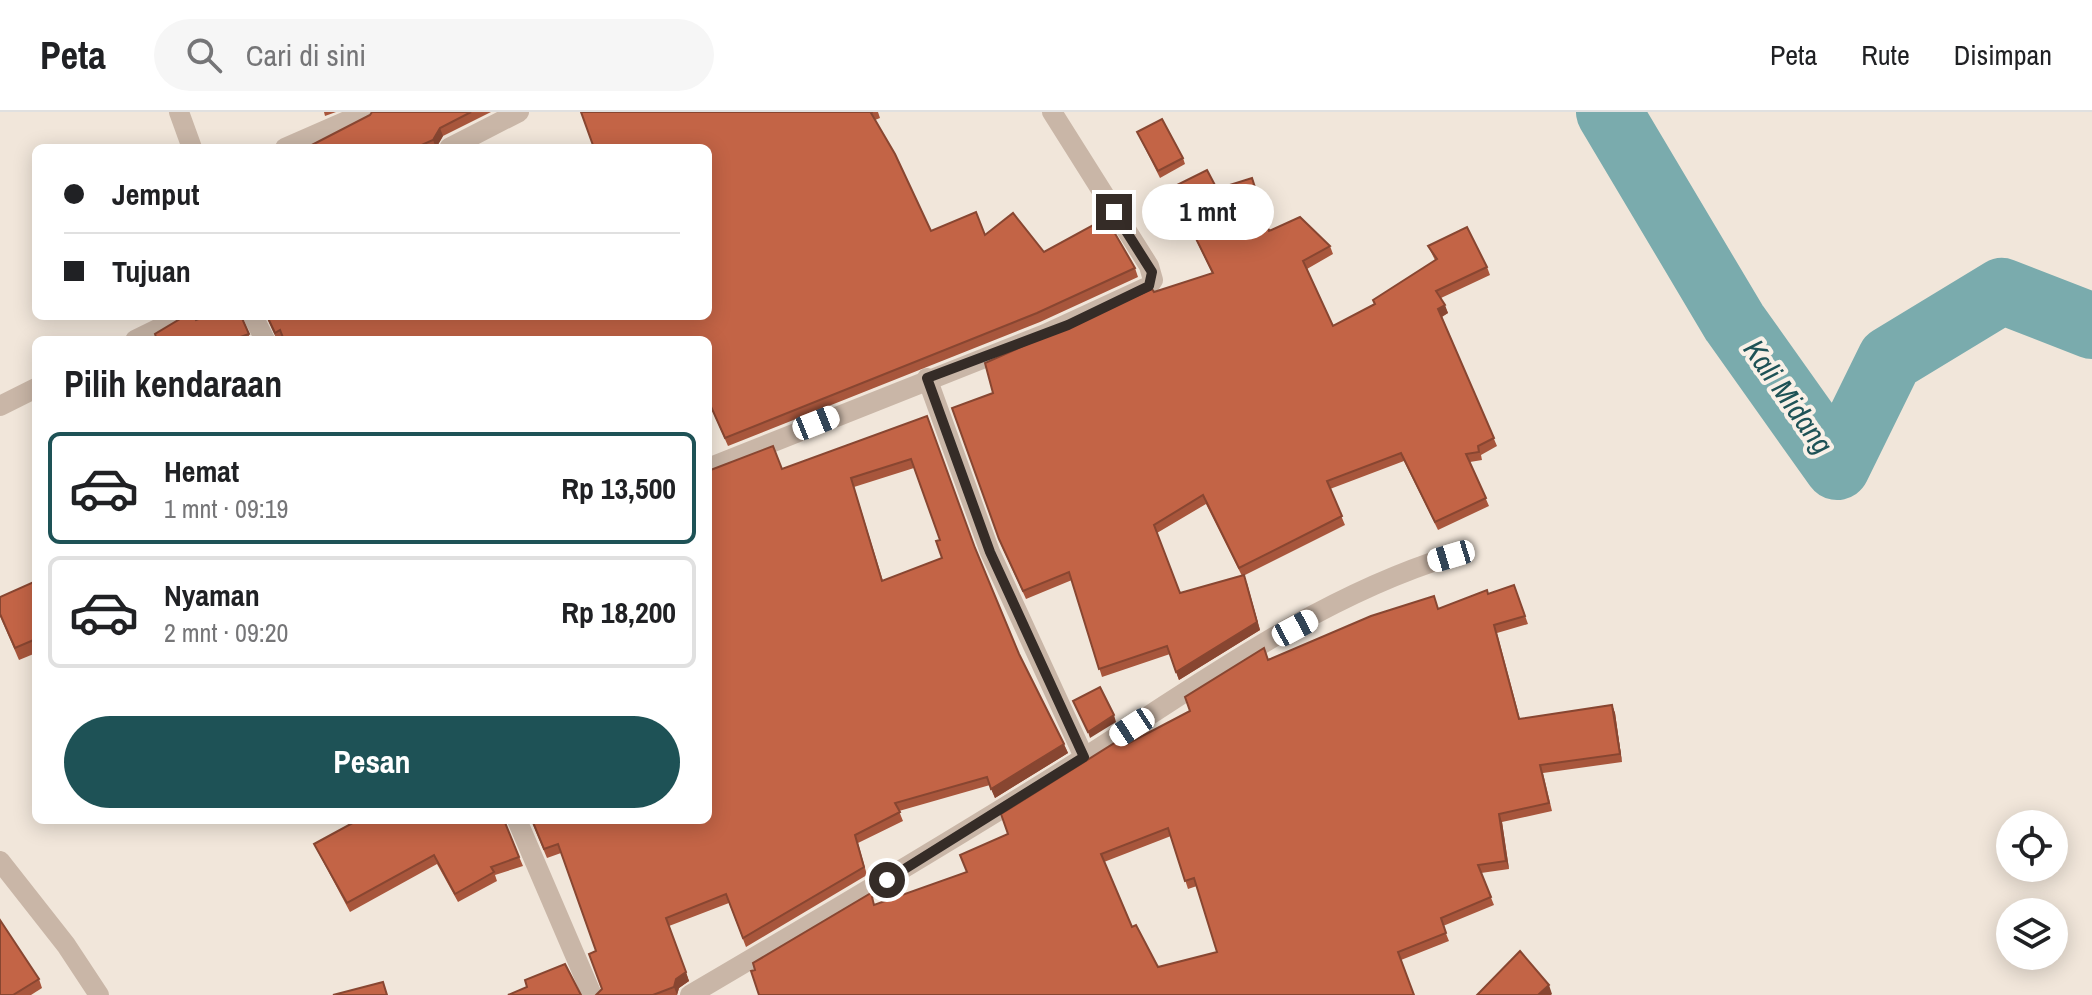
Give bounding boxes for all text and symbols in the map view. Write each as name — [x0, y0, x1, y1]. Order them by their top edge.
search box — [154, 19, 714, 91]
text: Peta — [40, 30, 106, 81]
icon: search — [182, 33, 226, 77]
text: Cari di sini — [246, 35, 366, 75]
text: Peta — [1770, 36, 1817, 74]
text: Rute — [1861, 36, 1910, 74]
text: Disimpan — [1954, 36, 2052, 74]
text: Jemput — [112, 174, 199, 214]
callout: 1 mnt — [1142, 184, 1274, 240]
route end — [1096, 194, 1132, 230]
text: 1 mnt — [1180, 194, 1236, 229]
text: Tujuan — [112, 251, 191, 291]
water label: Kali Midang — [1735, 331, 1843, 462]
text: Pilih kendaraan — [64, 360, 282, 408]
car — [789, 403, 843, 443]
text: Hemat — [164, 451, 239, 491]
icon: car — [68, 452, 140, 524]
text: Rp 13,500 — [561, 468, 676, 508]
text: 1 mnt · 09:19 — [164, 491, 288, 526]
car — [1425, 538, 1477, 574]
text: Nyaman — [164, 575, 260, 615]
icon: car — [68, 576, 140, 648]
text: Rp 18,200 — [561, 592, 676, 632]
car — [1268, 606, 1322, 650]
text: 2 mnt · 09:20 — [164, 615, 288, 650]
car — [1105, 704, 1159, 750]
button: Pesan — [64, 716, 680, 808]
map controls — [1996, 810, 2068, 970]
button: locate — [1996, 810, 2068, 882]
route start — [869, 862, 905, 898]
button: layers — [1996, 898, 2068, 970]

